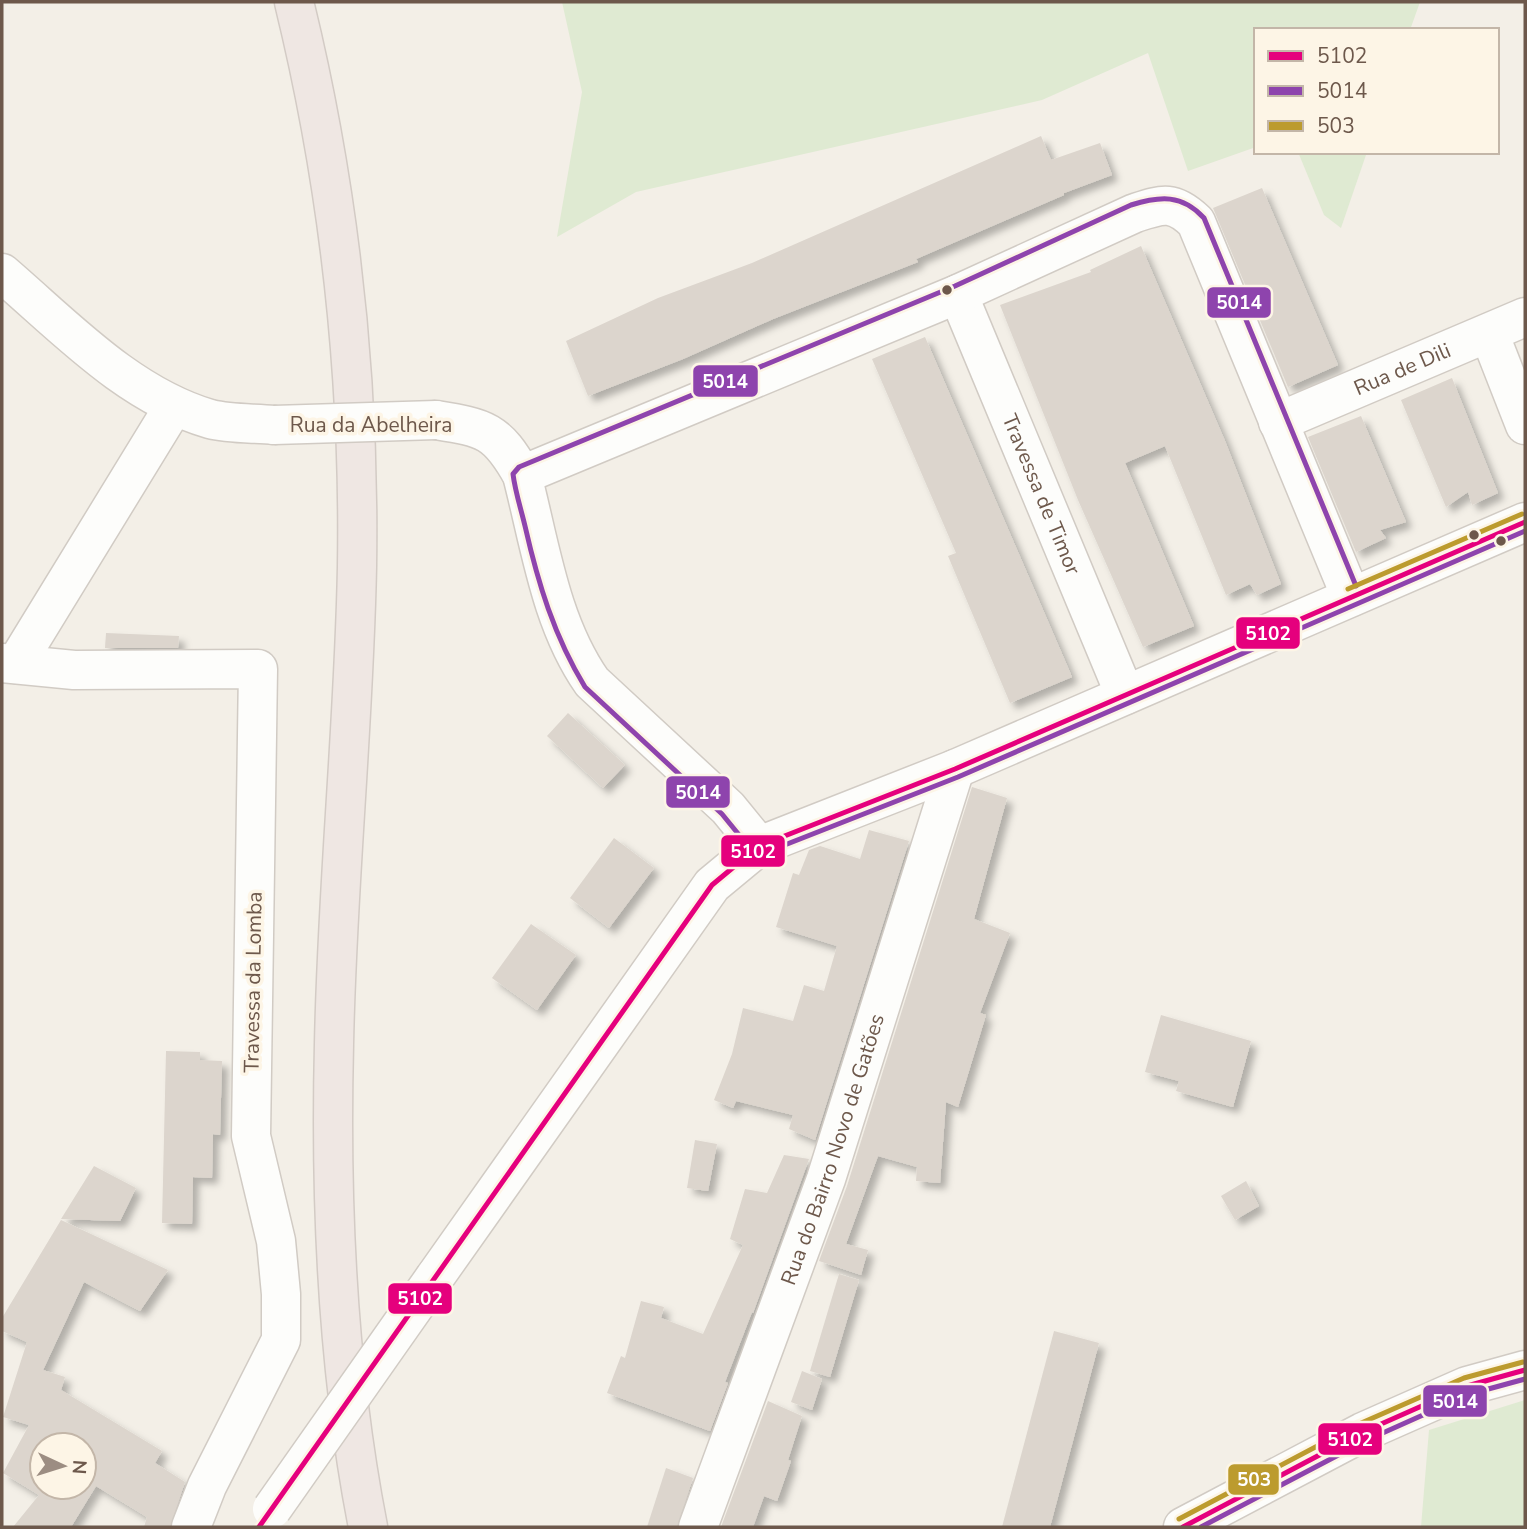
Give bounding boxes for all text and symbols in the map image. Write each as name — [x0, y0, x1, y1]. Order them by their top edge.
legend — [1254, 28, 1499, 154]
text: 5102 — [1317, 42, 1367, 70]
text: 5014 — [1317, 77, 1367, 105]
text: 503 — [1317, 112, 1355, 140]
unlabelled marker — [940, 283, 954, 297]
line badge: 5014 — [1206, 286, 1272, 319]
text: 5014 — [1216, 290, 1262, 316]
street label: Rua de Dili — [1349, 336, 1455, 402]
line badge: 5014 — [692, 364, 759, 398]
text: 5014 — [702, 369, 748, 395]
street label: Travessa de Timor — [995, 410, 1088, 579]
street label: Rua da Abelheira — [290, 411, 452, 439]
unlabelled marker — [1467, 528, 1481, 542]
unlabelled marker — [1494, 534, 1508, 548]
line badge: 5102 — [1235, 616, 1301, 650]
text: 5102 — [1245, 621, 1291, 647]
line badge: 5014 — [665, 775, 731, 809]
text: 5014 — [675, 780, 721, 806]
line badge: 5102 — [720, 834, 786, 868]
text: 5102 — [730, 839, 776, 865]
street label: Travessa da Lomba — [237, 891, 269, 1073]
street label: Rua do Bairro Novo de Gatões — [774, 1010, 891, 1289]
line badge: 5102 — [387, 1282, 453, 1315]
text: 5102 — [397, 1286, 443, 1312]
line badge: 5014 — [1422, 1384, 1488, 1418]
text: 5014 — [1432, 1389, 1478, 1415]
line badge: 5102 — [1317, 1422, 1383, 1456]
text: 5102 — [1327, 1427, 1373, 1453]
north arrow — [28, 1431, 98, 1501]
text: N — [65, 1459, 92, 1475]
line badge: 503 — [1227, 1463, 1280, 1496]
text: 503 — [1237, 1467, 1271, 1493]

